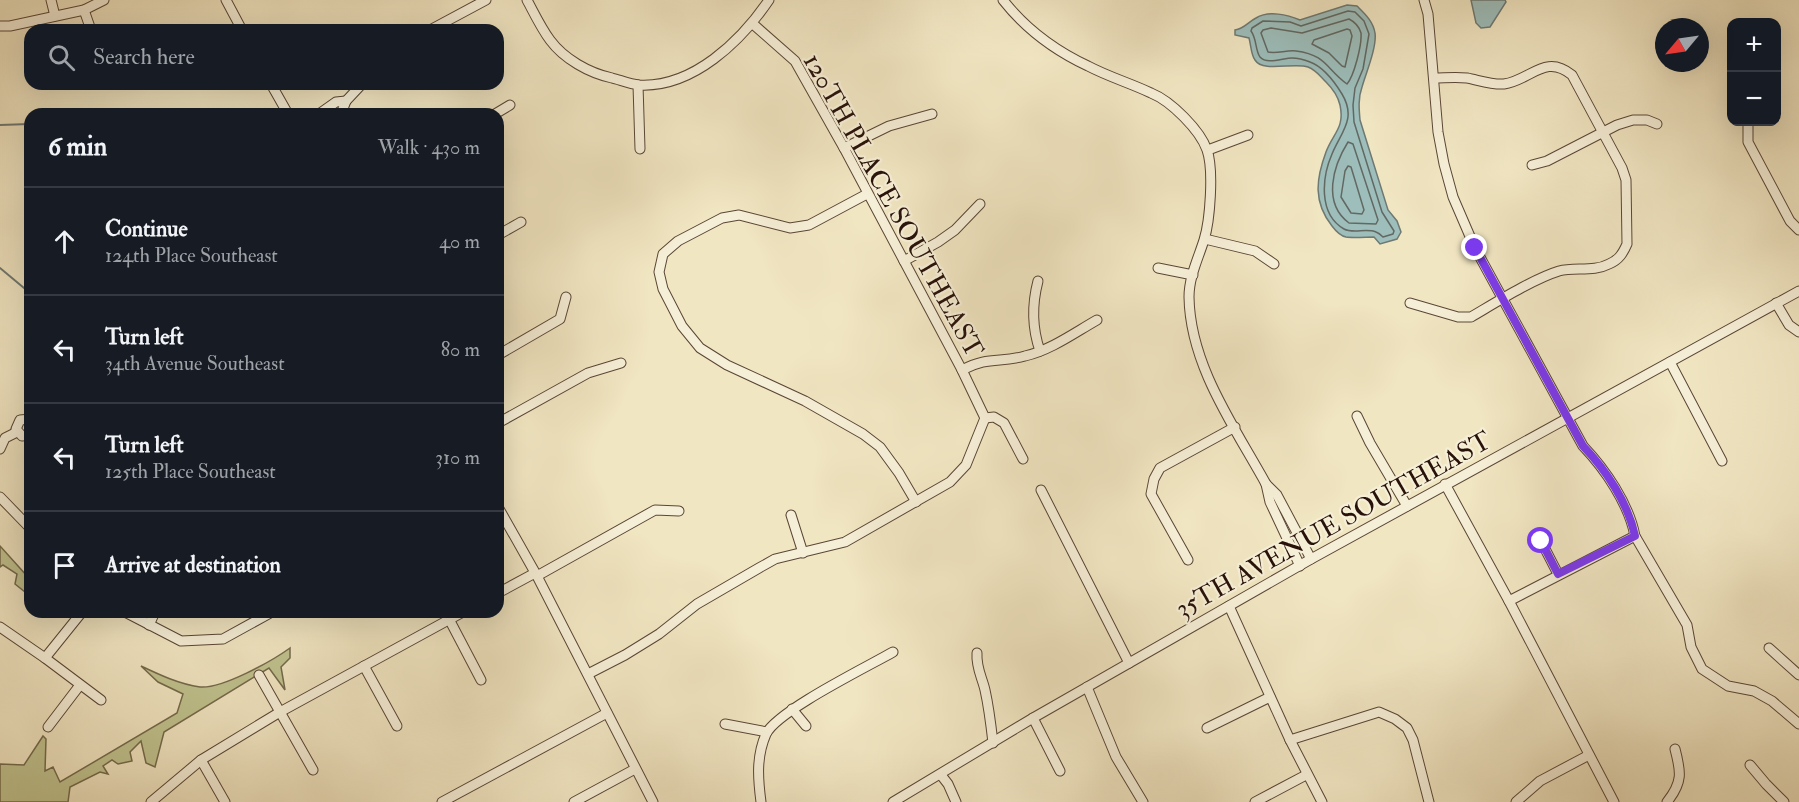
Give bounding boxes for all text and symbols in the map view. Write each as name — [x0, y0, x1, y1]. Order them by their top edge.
north arrow — [1655, 18, 1709, 72]
map controls — [1727, 18, 1781, 126]
button: + — [1727, 18, 1781, 72]
search box — [24, 24, 504, 90]
icon: search — [45, 41, 78, 74]
text: Search here — [93, 43, 195, 71]
street label: 120TH PLACE SOUTHEAST — [796, 48, 990, 363]
button: − — [1727, 72, 1781, 126]
text: 6 min — [48, 131, 107, 163]
text: Walk · 430 m — [378, 135, 480, 160]
text: Continue — [105, 215, 188, 243]
icon: ahead — [48, 225, 81, 258]
text: 40 m — [439, 229, 480, 254]
route end — [1461, 234, 1487, 260]
text: 124th Place Southeast — [105, 243, 278, 268]
text: Turn left — [105, 323, 184, 351]
icon: left — [48, 333, 81, 366]
text: 80 m — [441, 337, 480, 362]
text: 34th Avenue Southeast — [105, 351, 285, 376]
street label: 35TH AVENUE SOUTHEAST — [1170, 425, 1497, 625]
text: Turn left — [105, 431, 184, 459]
icon: left — [48, 441, 81, 474]
text: 310 m — [435, 445, 480, 470]
text: 125th Place Southeast — [105, 459, 276, 484]
route start — [1527, 527, 1553, 553]
icon: arrive — [48, 549, 81, 582]
text: Arrive at destination — [105, 551, 281, 579]

